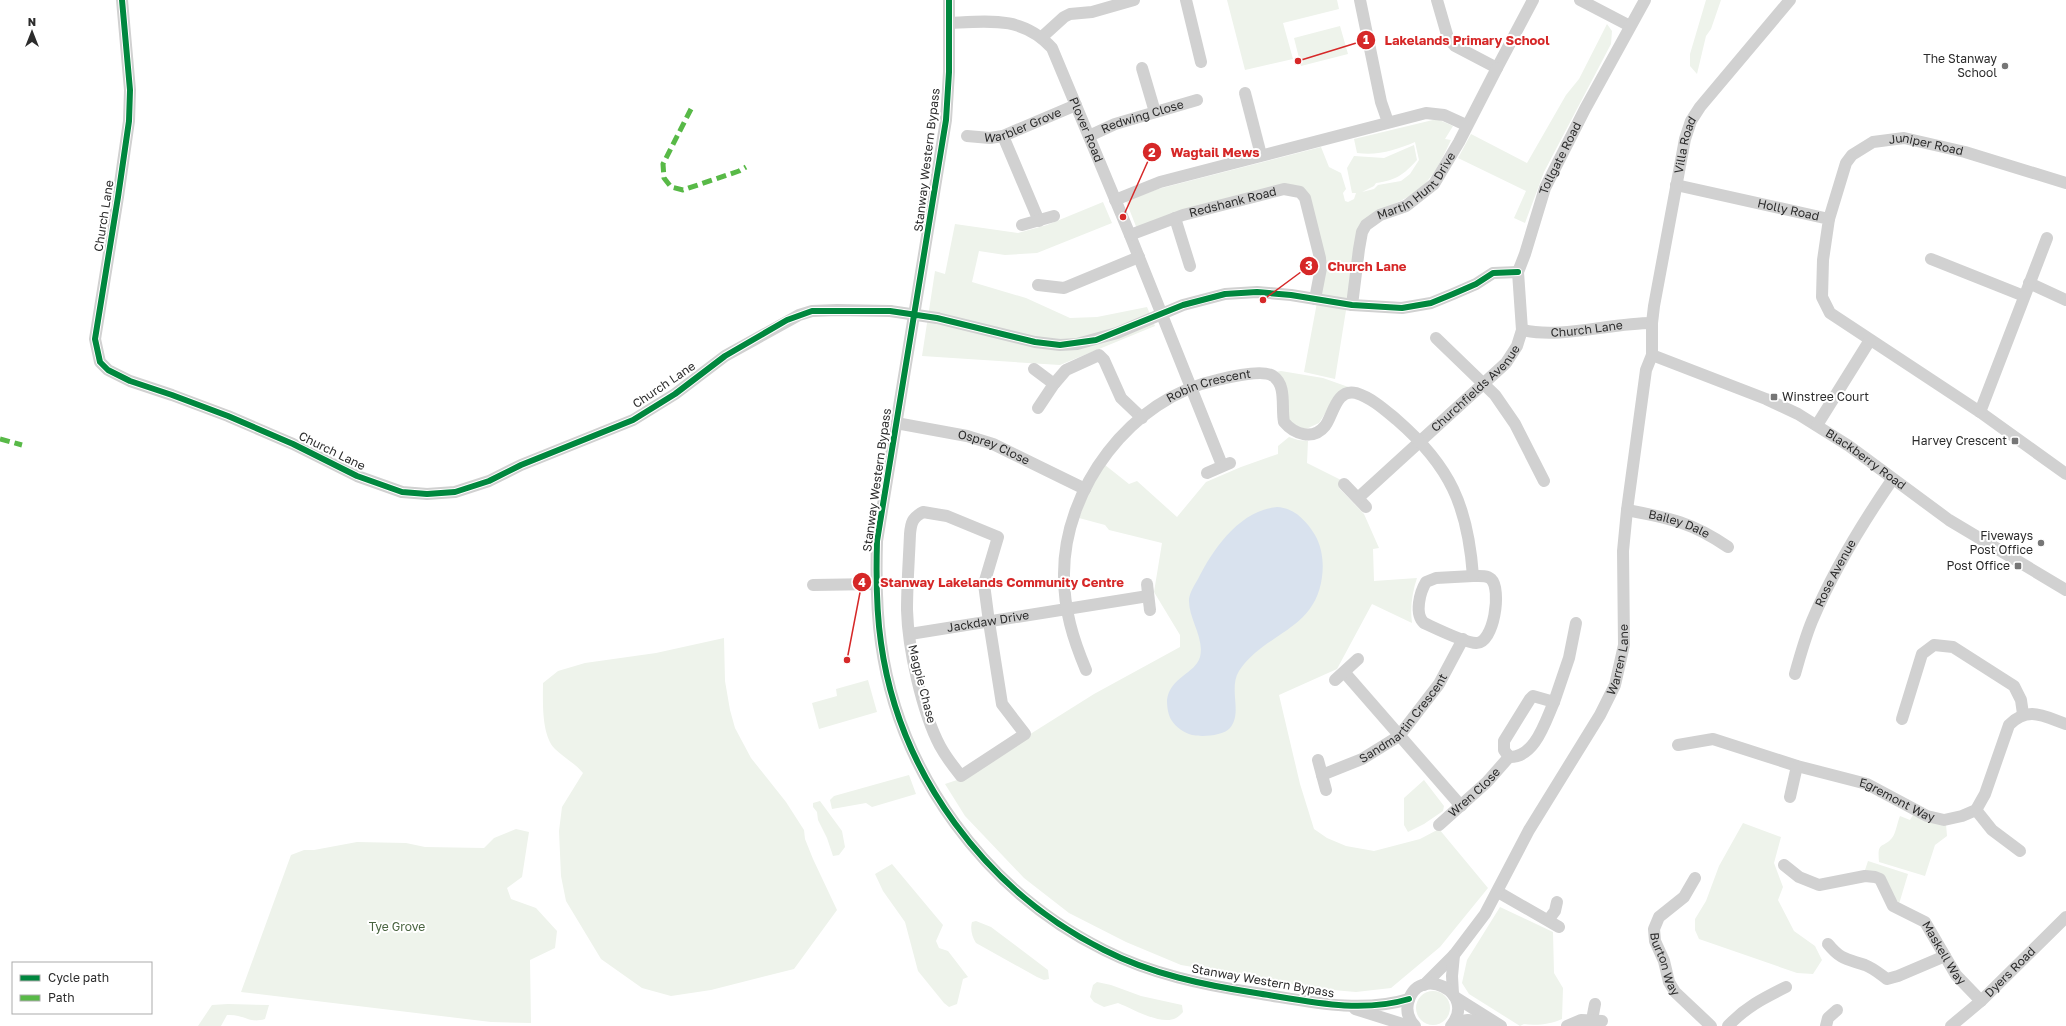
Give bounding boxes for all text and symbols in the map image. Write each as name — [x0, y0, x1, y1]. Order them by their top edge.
north arrow — [12, 12, 52, 52]
text: N — [28, 15, 36, 28]
callout: Lakelands Primary School — [1356, 28, 1557, 53]
text: 1 — [1363, 32, 1369, 47]
text: Lakelands Primary School — [1384, 32, 1550, 48]
place label: The Stanway School — [1923, 51, 1997, 80]
marker: The Stanway School — [2000, 61, 2010, 71]
street label: Stanway Western Bypass — [910, 87, 943, 233]
street label: Plover Road — [1066, 95, 1107, 164]
street label: Redwing Close — [1099, 96, 1185, 136]
street label: Warbler Grove — [983, 104, 1063, 145]
street label: Villa Road — [1671, 113, 1699, 175]
street label: Tollgate Road — [1535, 119, 1584, 196]
street label: Juniper Road — [1888, 130, 1965, 158]
callout: Wagtail Mews — [1142, 140, 1267, 165]
text: Wagtail Mews — [1171, 144, 1259, 160]
text: 2 — [1148, 145, 1156, 160]
street label: Martin Hunt Drive — [1375, 149, 1458, 223]
street label: Church Lane — [90, 179, 117, 253]
street label: Redshank Road — [1187, 183, 1278, 220]
street label: Holly Road — [1756, 195, 1821, 224]
callout: Church Lane — [1299, 254, 1414, 279]
text: 3 — [1305, 258, 1313, 273]
text: Church Lane — [1328, 258, 1407, 274]
street label: Church Lane — [1550, 317, 1623, 340]
street label: Churchfields Avenue — [1428, 342, 1523, 435]
street label: Church Lane — [630, 358, 698, 411]
street label: Robin Crescent — [1163, 366, 1252, 405]
place label: Winstree Court — [1782, 389, 1869, 404]
marker: Winstree Court — [1769, 392, 1779, 402]
street label: Stanway Western Bypass — [859, 407, 894, 553]
street label: Blackberry Road — [1823, 425, 1909, 493]
street label: Osprey Close — [957, 426, 1032, 468]
street label: Church Lane — [296, 428, 368, 473]
place label: Harvey Crescent — [1912, 433, 2007, 448]
marker: Harvey Crescent — [2010, 436, 2020, 446]
street label: Bailey Dale — [1647, 506, 1713, 541]
place label: Fiveways Post Office — [1969, 528, 2033, 557]
street label: Rose Avenue — [1811, 536, 1859, 609]
marker: Fiveways Post Office — [2036, 538, 2046, 548]
place label: Post Office — [1946, 558, 2010, 573]
marker: Post Office — [2013, 561, 2023, 571]
callout: Stanway Lakelands Community Centre — [852, 570, 1132, 595]
text: Stanway Lakelands Community Centre — [880, 574, 1124, 590]
text: 4 — [858, 575, 866, 590]
street label: Jackdaw Drive — [946, 607, 1030, 635]
street label: Warren Lane — [1603, 624, 1631, 698]
street label: Magpie Chase — [905, 643, 940, 725]
street label: Sandmartin Crescent — [1356, 671, 1450, 766]
street label: Wren Close — [1445, 764, 1503, 820]
street label: Egremont Way — [1858, 774, 1937, 825]
street label: Maskell Way — [1919, 918, 1969, 988]
park label: Tye Grove — [369, 919, 425, 934]
street label: Burton Way — [1647, 932, 1684, 999]
street label: Dyers Road — [1981, 944, 2038, 1000]
street label: Stanway Western Bypass — [1191, 961, 1336, 1000]
legend — [12, 962, 152, 1014]
text: Cycle path — [48, 970, 109, 985]
text: Path — [48, 990, 75, 1005]

